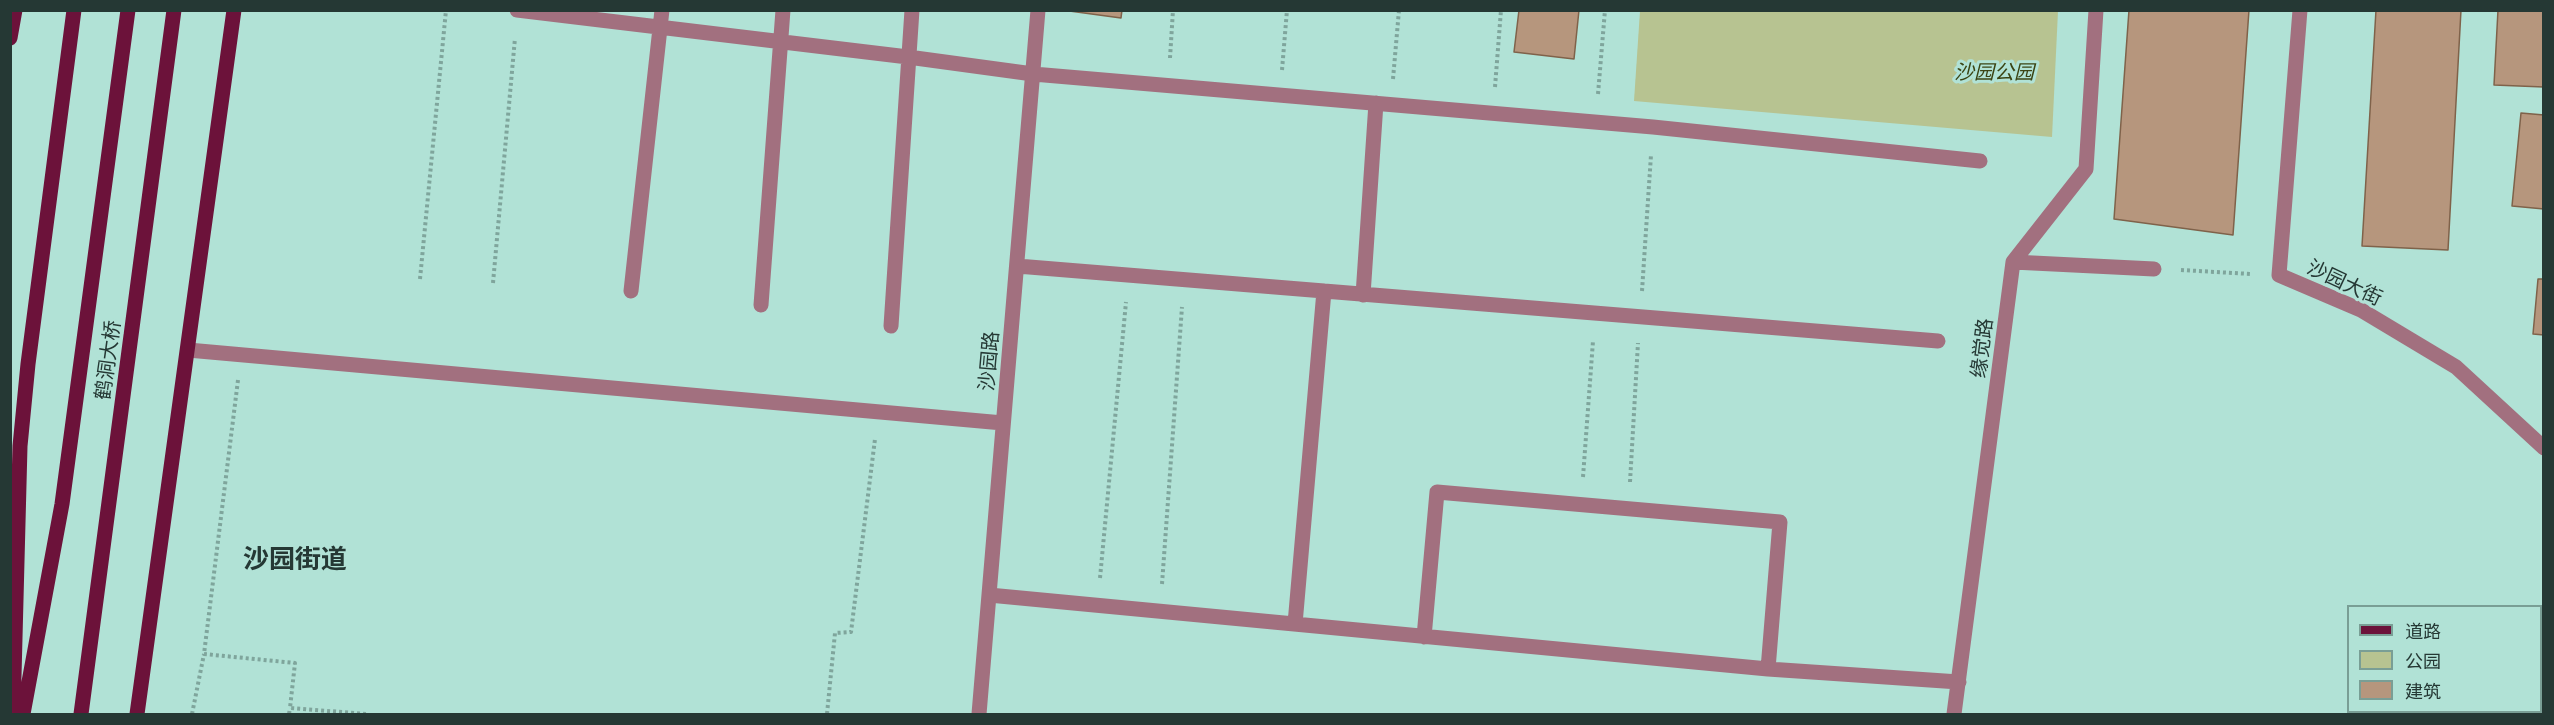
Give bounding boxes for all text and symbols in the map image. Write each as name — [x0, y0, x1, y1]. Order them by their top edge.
park label: 沙园公园 — [1954, 59, 2034, 83]
street label: 沙园大街 — [2304, 254, 2386, 310]
street label: 缘觉路 — [1965, 317, 1997, 379]
street label: 鹤洞大桥 — [90, 319, 124, 401]
street label: 沙园路 — [973, 330, 1003, 392]
district label: 沙园街道 — [243, 542, 347, 574]
legend — [2347, 605, 2542, 713]
text: 道路 — [2405, 617, 2441, 643]
text: 公园 — [2405, 647, 2441, 673]
text: 建筑 — [2405, 677, 2441, 703]

